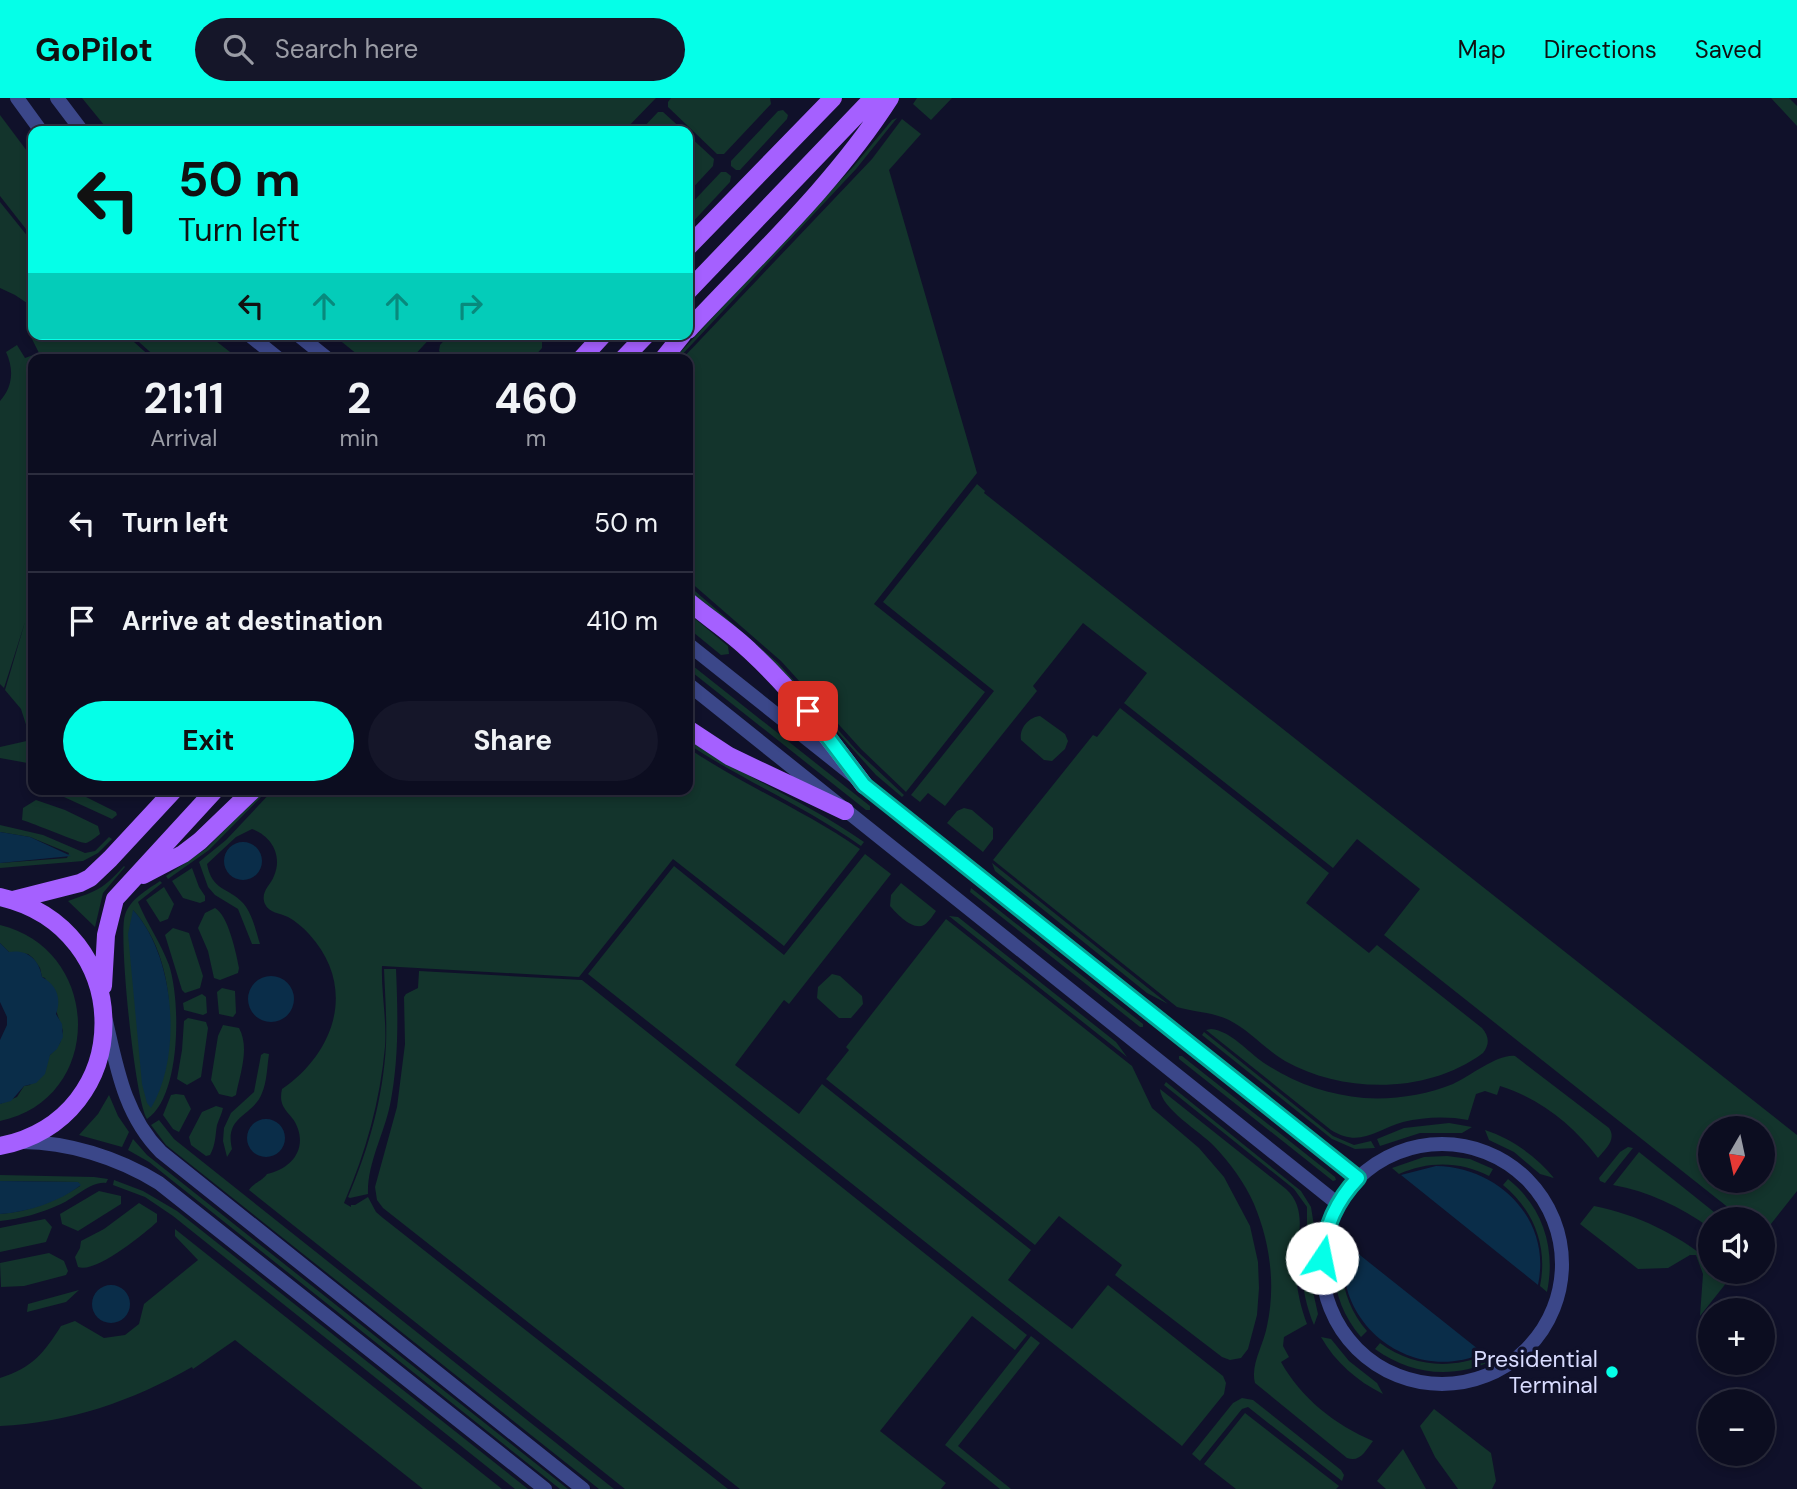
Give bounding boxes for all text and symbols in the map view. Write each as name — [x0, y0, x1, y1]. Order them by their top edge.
search box — [195, 18, 685, 81]
text: GoPilot — [35, 28, 153, 71]
icon: search — [219, 30, 257, 68]
text: Search here — [275, 32, 418, 66]
text: Map — [1458, 34, 1506, 65]
text: Directions — [1544, 34, 1657, 65]
text: Saved — [1695, 34, 1762, 65]
text: 50 m — [178, 147, 301, 211]
icon: left — [63, 154, 154, 245]
text: Turn left — [178, 209, 300, 251]
icon: left — [232, 287, 270, 325]
icon: ahead — [305, 287, 343, 325]
icon: ahead — [378, 287, 416, 325]
icon: right — [451, 287, 489, 325]
text: 21:11 — [143, 371, 224, 426]
text: 2 — [347, 371, 371, 426]
text: 460 — [494, 371, 578, 426]
text: Arrival — [150, 423, 217, 453]
text: min — [340, 423, 379, 453]
text: m — [526, 423, 546, 453]
icon: left — [63, 504, 101, 542]
text: Turn left — [122, 506, 229, 540]
text: 50 m — [594, 506, 658, 540]
icon: arrive — [63, 602, 101, 640]
text: Arrive at destination — [122, 604, 383, 638]
text: 410 m — [586, 604, 658, 638]
pin — [778, 681, 838, 741]
icon: arrive — [789, 692, 827, 730]
button: Exit — [63, 701, 354, 781]
button: Share — [368, 701, 658, 781]
north arrow — [1698, 1116, 1774, 1194]
map controls — [1698, 1116, 1775, 1466]
button: sound — [1698, 1207, 1775, 1284]
position arrow — [1285, 1221, 1359, 1295]
button: + — [1698, 1298, 1775, 1375]
place label: Presidential Terminal — [1474, 1344, 1598, 1400]
marker: Presidential Terminal — [1604, 1364, 1620, 1380]
button: − — [1698, 1389, 1775, 1466]

